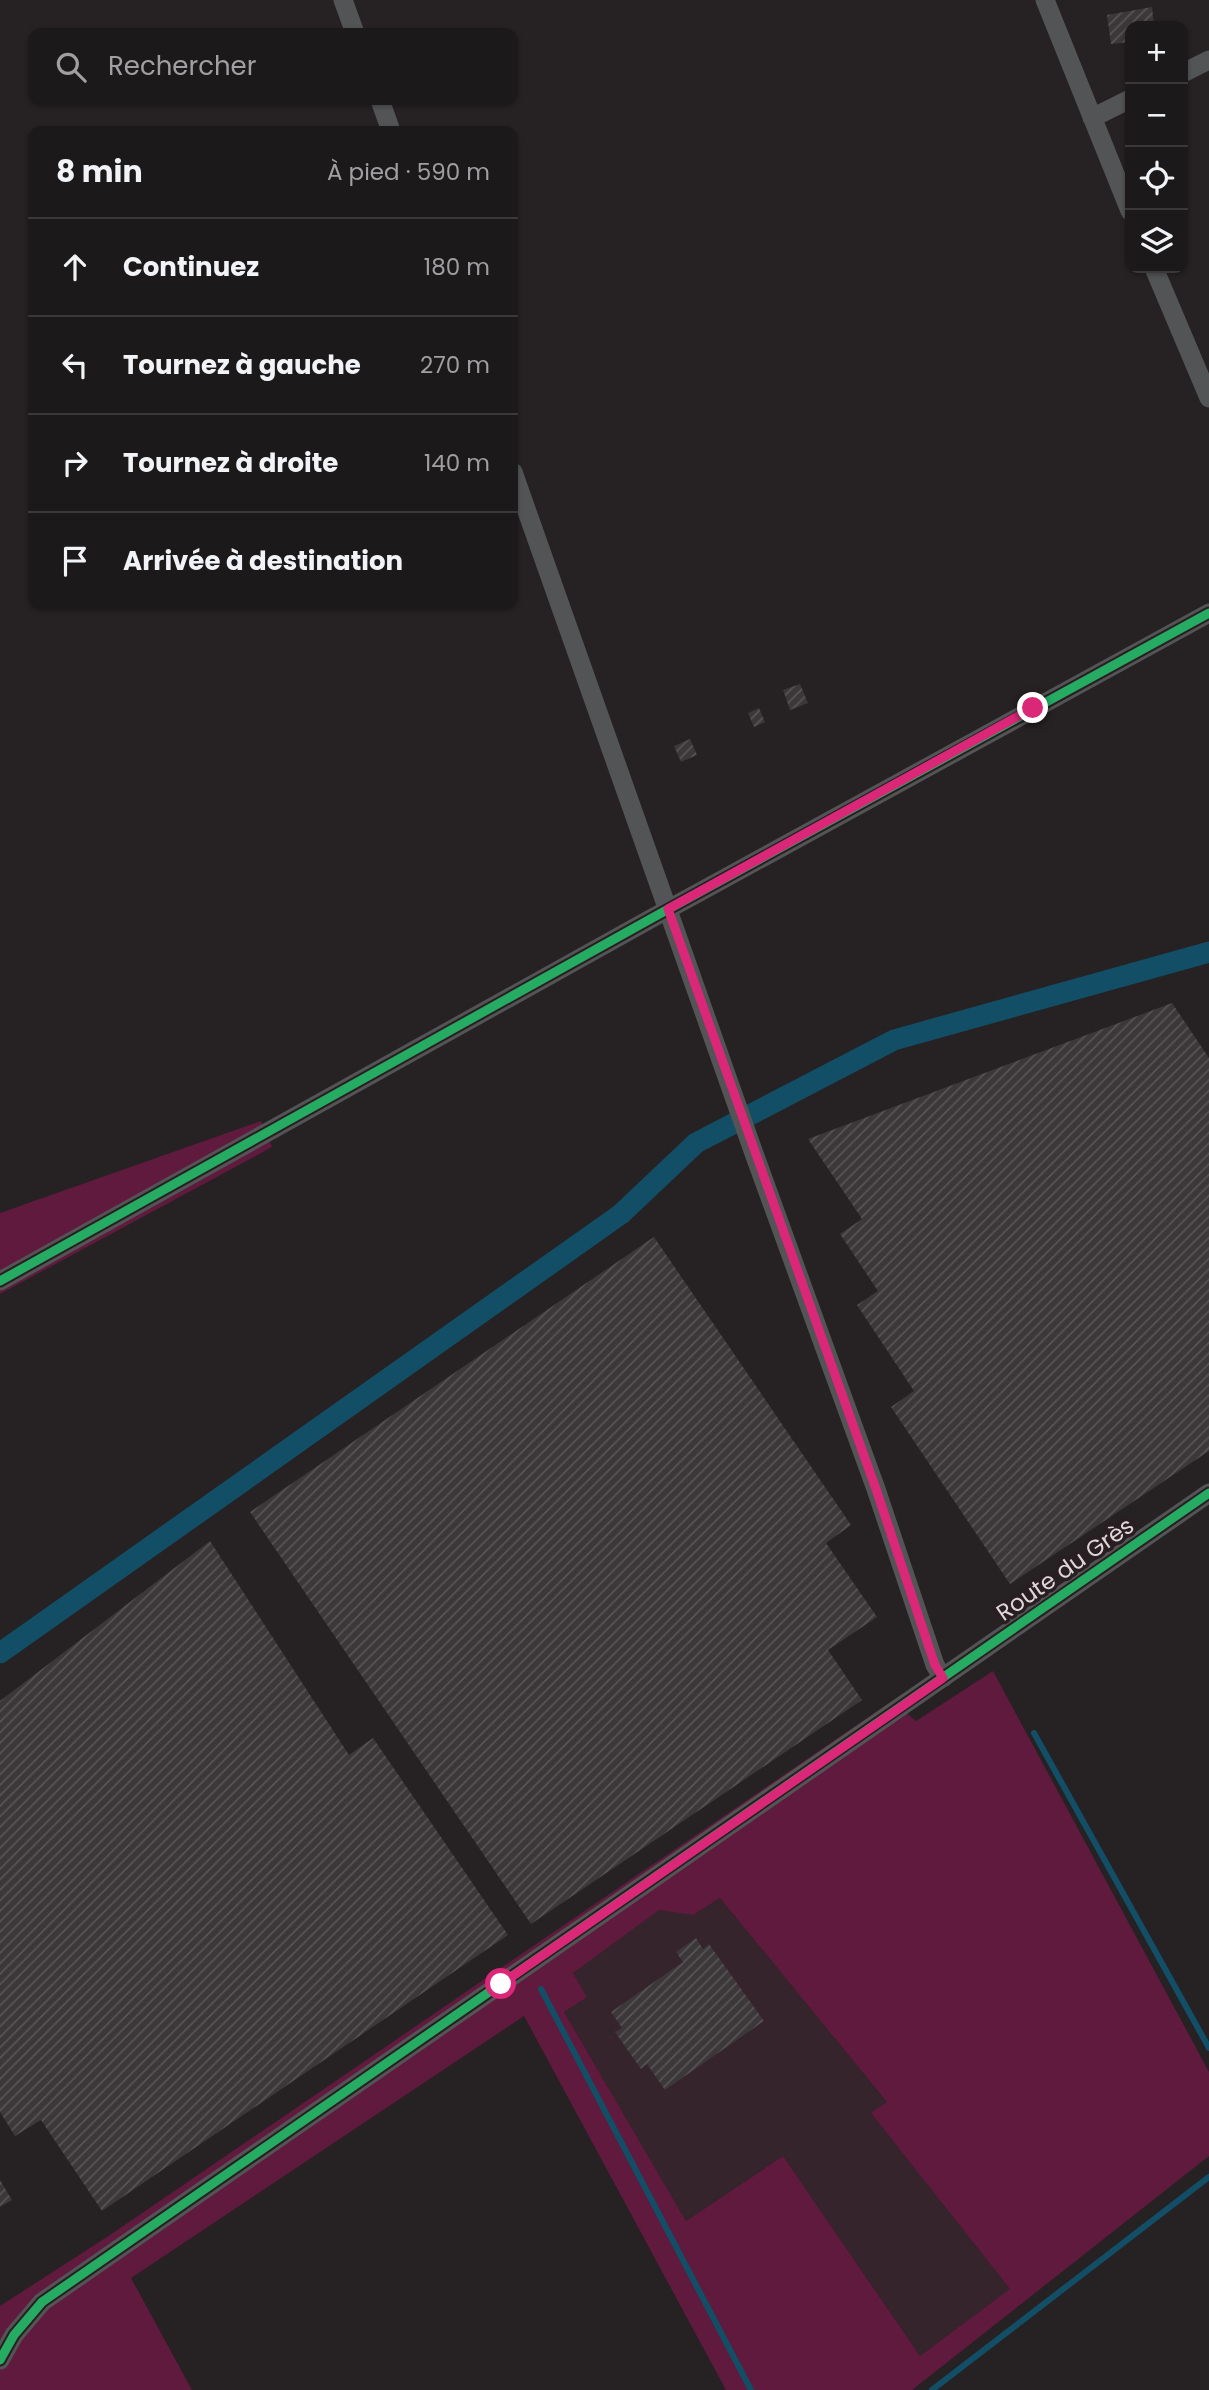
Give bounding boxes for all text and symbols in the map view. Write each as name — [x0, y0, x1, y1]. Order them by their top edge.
map controls — [1125, 21, 1188, 273]
button: + — [1125, 21, 1188, 84]
search box — [28, 28, 518, 105]
icon: search — [52, 48, 90, 86]
text: Rechercher — [108, 48, 256, 84]
button: − — [1125, 84, 1188, 147]
button: locate — [1125, 147, 1188, 210]
text: 8 min — [56, 150, 143, 193]
text: À pied · 590 m — [327, 156, 490, 188]
button: layers — [1125, 210, 1188, 273]
icon: ahead — [56, 248, 94, 286]
text: Continuez — [123, 249, 259, 285]
text: 180 m — [424, 251, 490, 283]
icon: left — [56, 346, 94, 384]
text: Tournez à gauche — [123, 347, 361, 383]
text: 270 m — [420, 349, 490, 381]
icon: right — [56, 444, 94, 482]
text: Tournez à droite — [123, 445, 338, 481]
text: 140 m — [424, 447, 490, 479]
icon: arrive — [56, 542, 94, 580]
text: Arrivée à destination — [123, 543, 403, 579]
route end — [1017, 692, 1048, 723]
street label: Route du Grès — [990, 1510, 1140, 1628]
route start — [485, 1968, 516, 1999]

